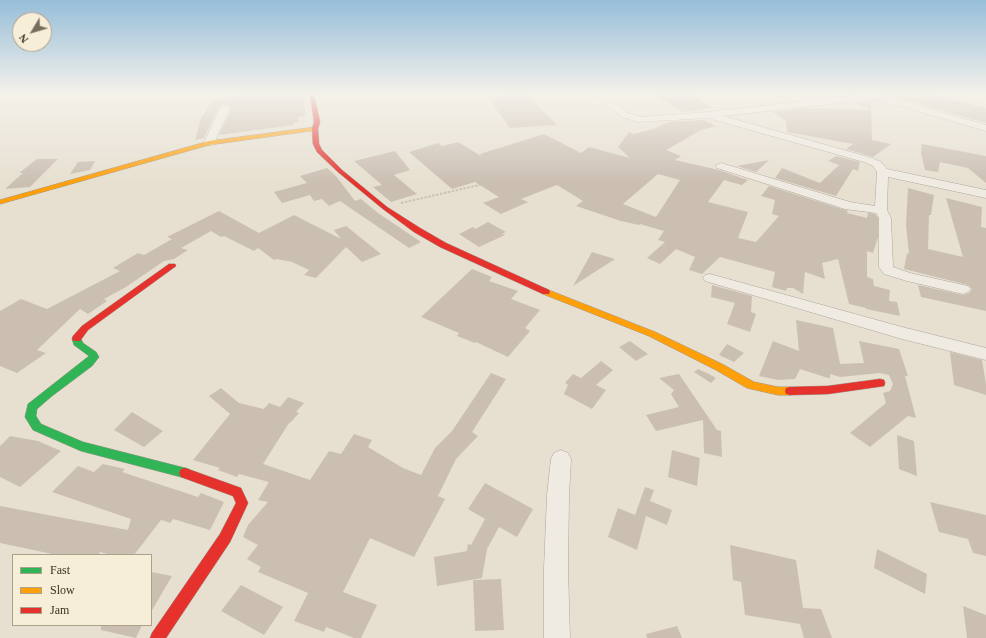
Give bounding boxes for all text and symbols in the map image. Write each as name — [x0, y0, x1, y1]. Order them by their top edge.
north arrow — [12, 12, 52, 52]
text: N — [16, 32, 31, 46]
legend — [12, 554, 152, 626]
text: Fast — [50, 563, 70, 577]
text: Slow — [50, 583, 75, 597]
text: Jam — [50, 603, 69, 617]

